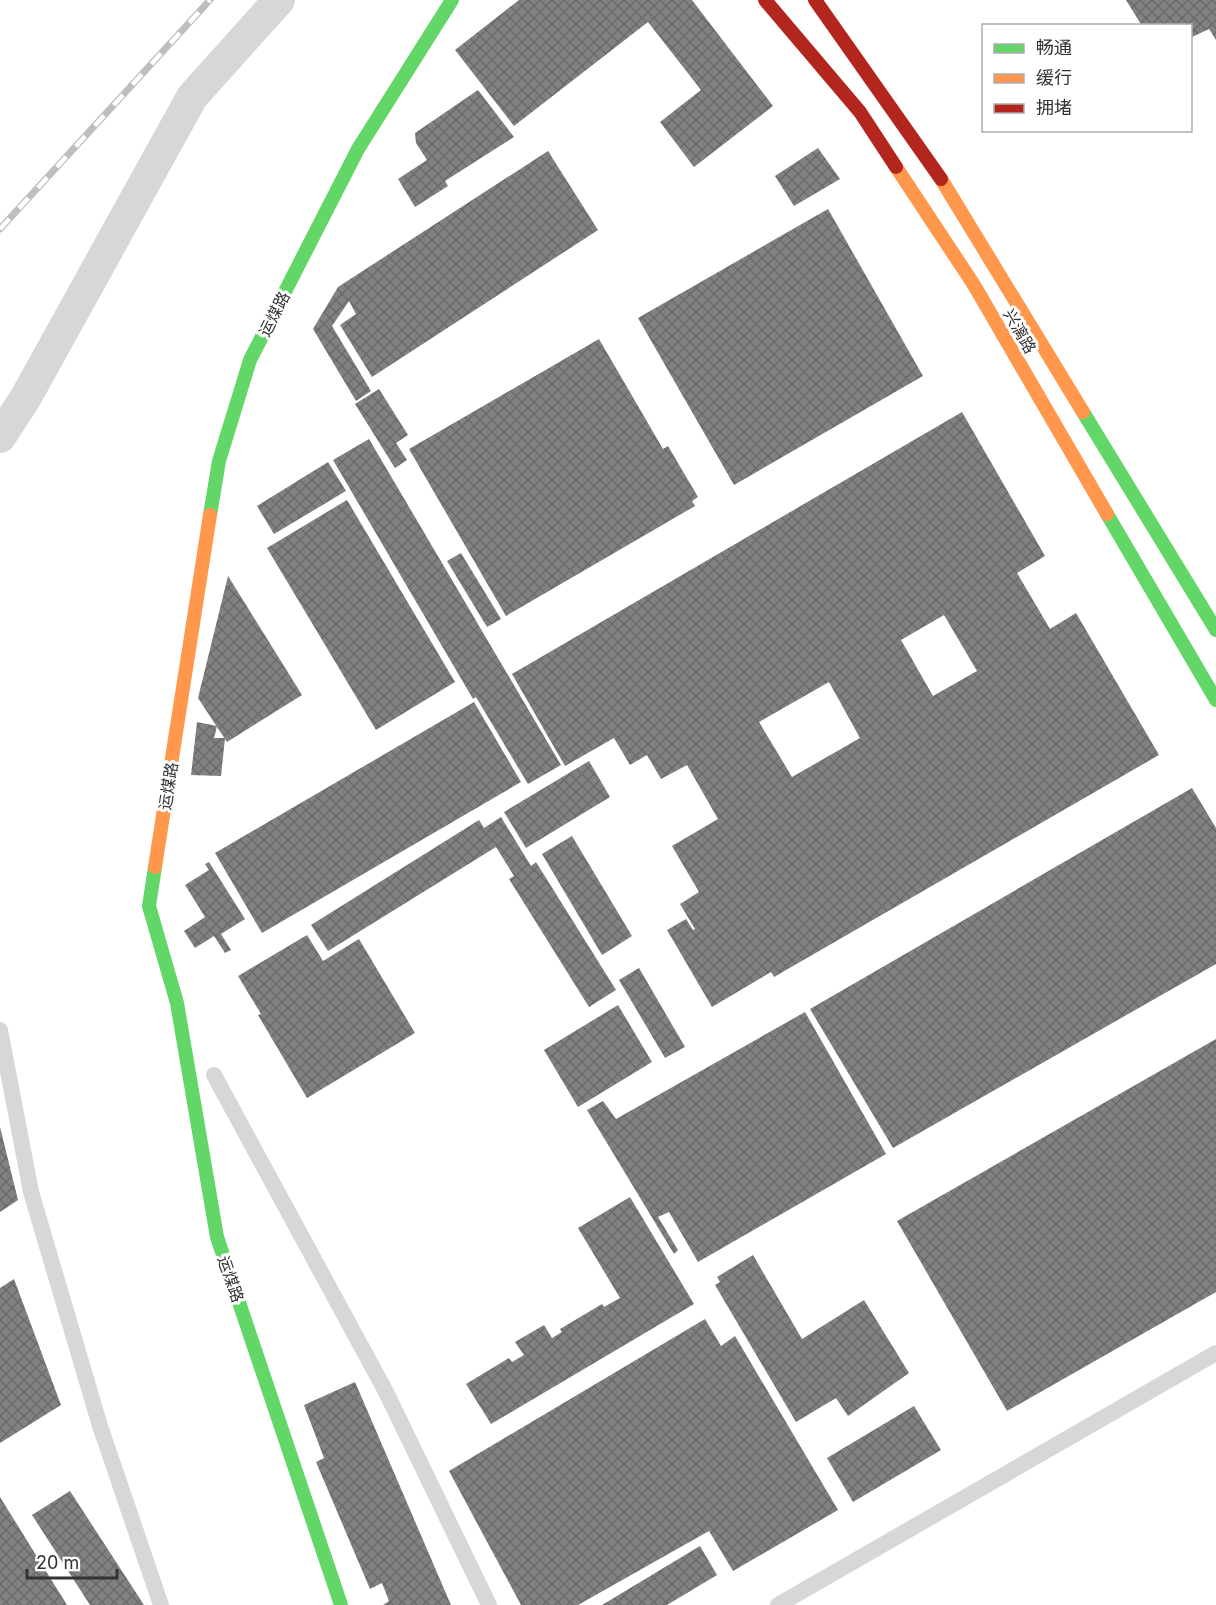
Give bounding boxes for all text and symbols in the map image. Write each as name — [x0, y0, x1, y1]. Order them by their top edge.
legend — [982, 24, 1192, 132]
text: 畅通 — [1036, 37, 1072, 58]
text: 缓行 — [1036, 67, 1072, 88]
text: 拥堵 — [1036, 97, 1072, 118]
street label: 运煤路 — [254, 288, 294, 340]
street label: 兴漓路 — [999, 305, 1041, 357]
street label: 运煤路 — [154, 761, 182, 811]
street label: 运煤路 — [214, 1253, 248, 1305]
scale bar — [27, 1542, 117, 1580]
text: 20 m — [36, 1552, 79, 1573]

